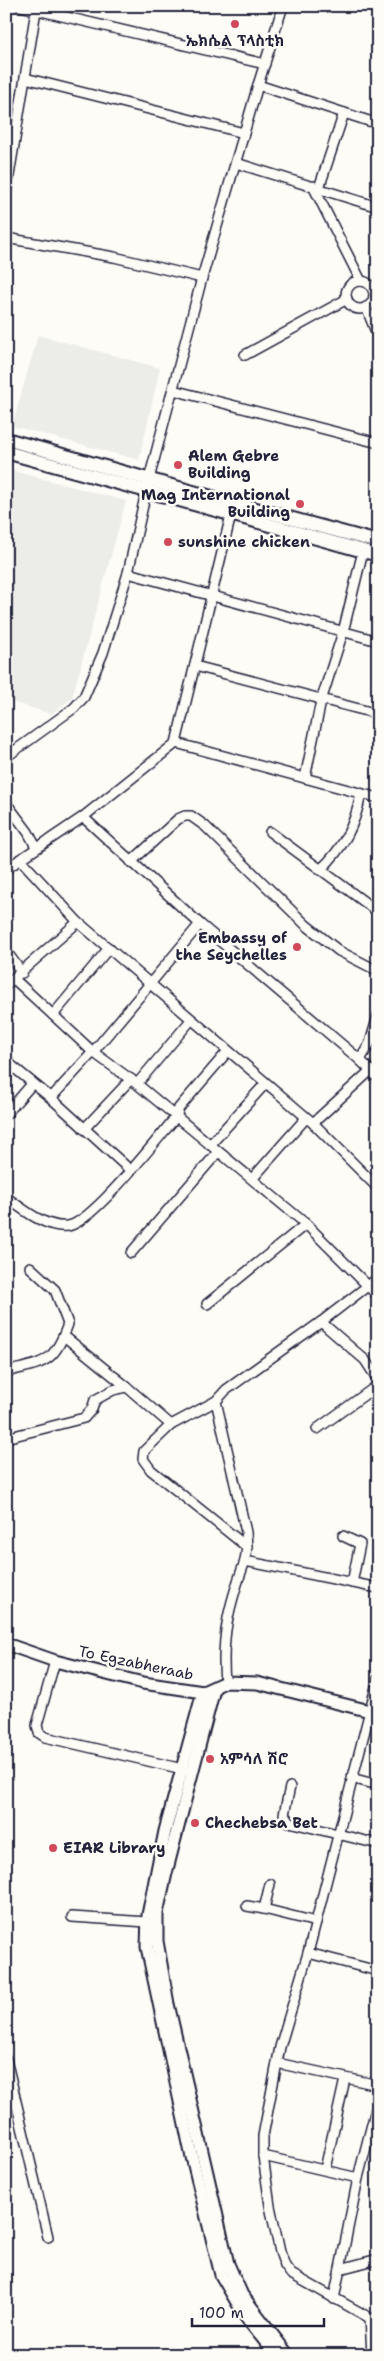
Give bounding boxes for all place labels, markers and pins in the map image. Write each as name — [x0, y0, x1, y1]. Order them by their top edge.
marker: ኤክሴል ፕላስቲክ — [229, 18, 241, 30]
place label: ኤክሴል ፕላስቲክ — [186, 31, 284, 51]
place label: Alem Gebre Building — [188, 446, 279, 483]
marker: Alem Gebre Building — [172, 459, 184, 471]
place label: Mag International Building — [141, 485, 290, 522]
marker: Mag International Building — [294, 498, 306, 510]
place label: sunshine chicken — [178, 532, 310, 552]
marker: sunshine chicken — [162, 536, 174, 548]
place label: Embassy of the Seychelles — [175, 928, 287, 965]
marker: Embassy of the Seychelles — [291, 941, 303, 953]
place label: አምሳለ ሽሮ — [220, 1749, 288, 1769]
marker: አምሳለ ሽሮ — [204, 1753, 216, 1765]
place label: Chechebsa Bet — [205, 1813, 318, 1833]
marker: Chechebsa Bet — [189, 1817, 201, 1829]
place label: EIAR Library — [63, 1838, 165, 1858]
marker: EIAR Library — [47, 1842, 59, 1854]

